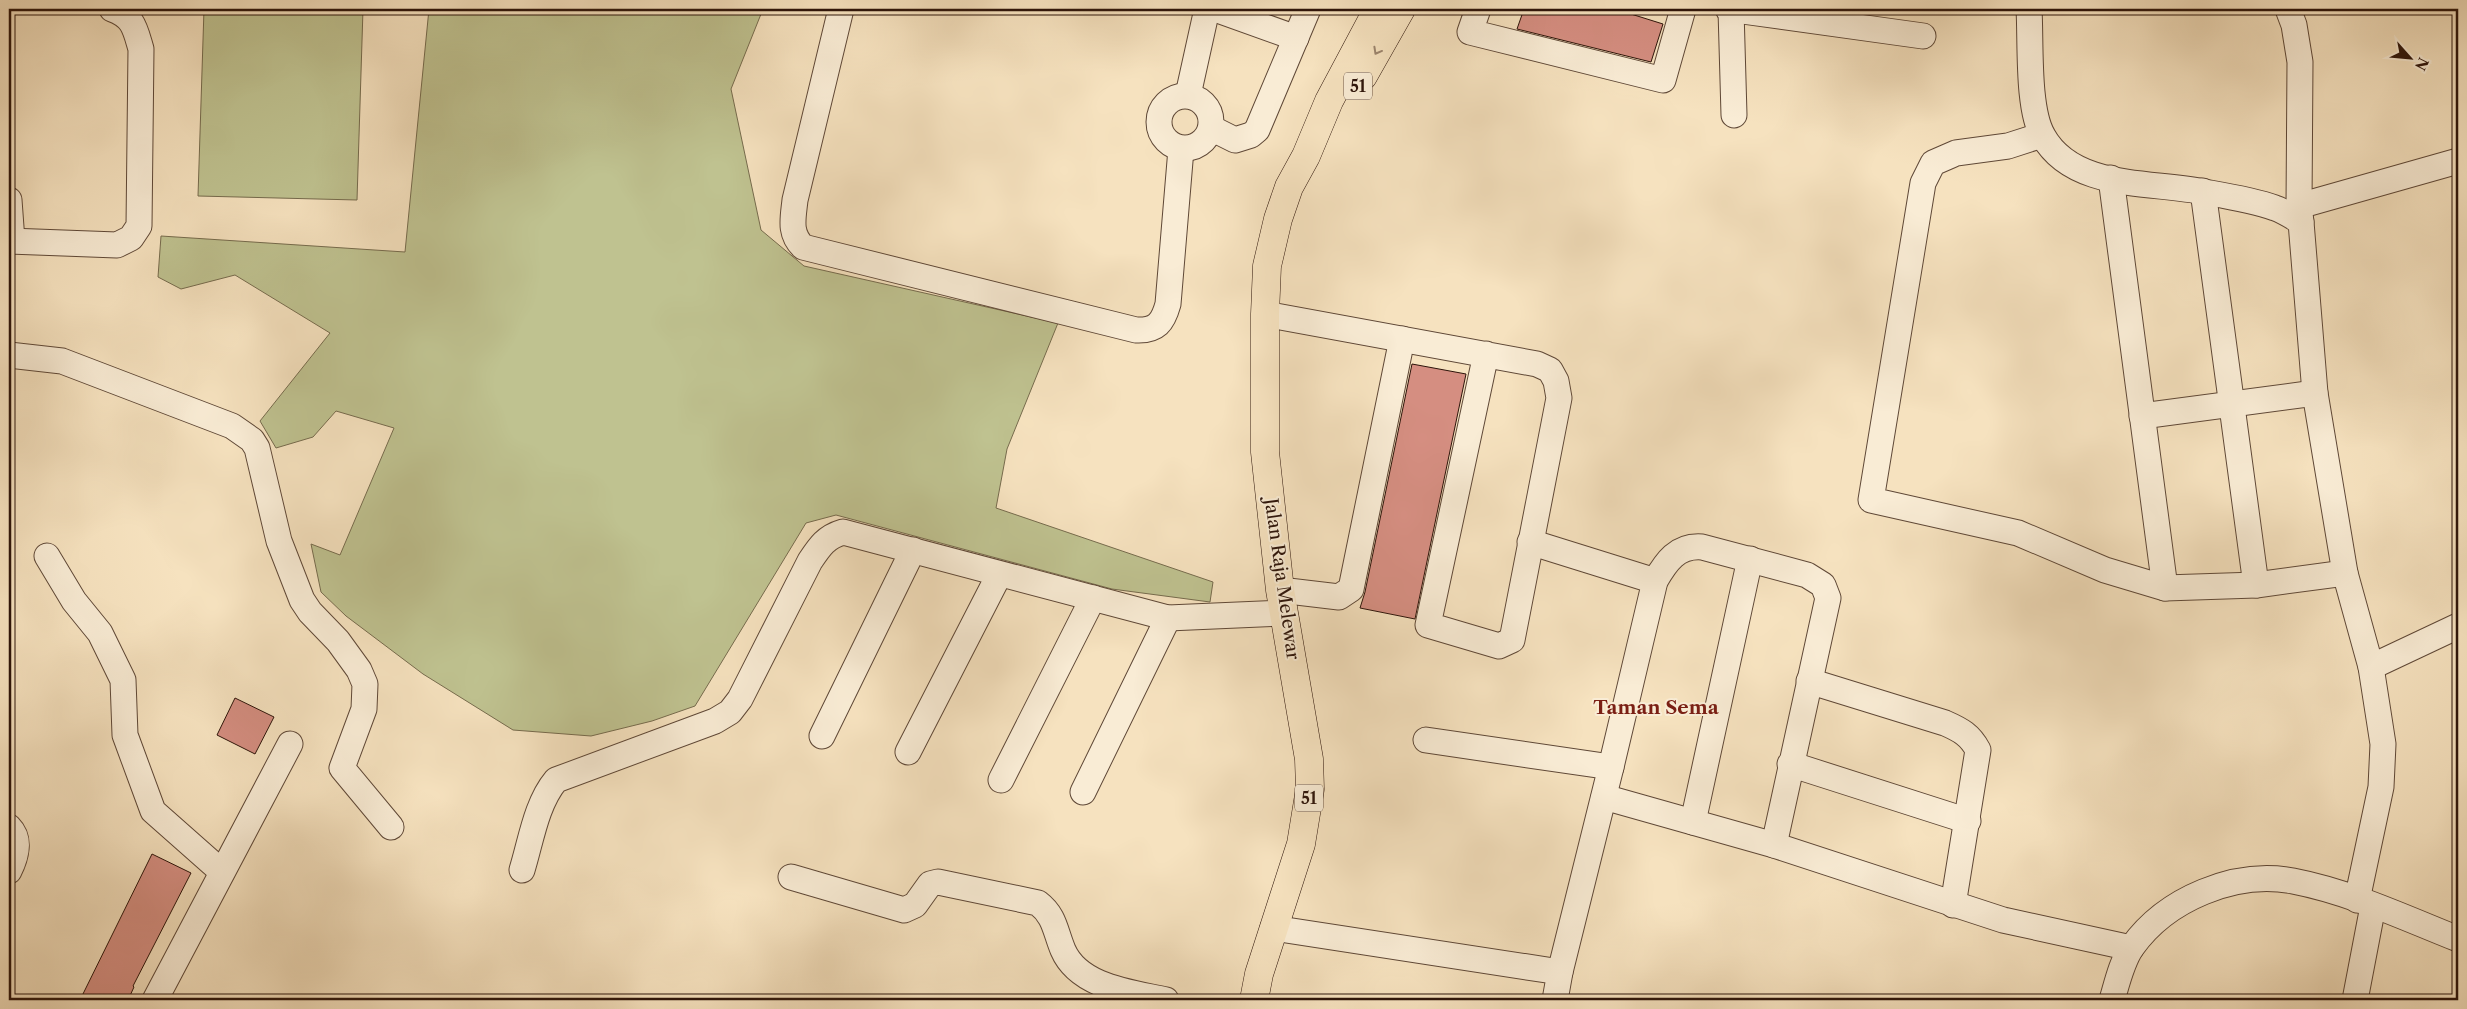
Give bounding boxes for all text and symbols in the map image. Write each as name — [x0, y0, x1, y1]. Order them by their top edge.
north arrow — [2384, 32, 2434, 82]
one-way arrow — [1373, 46, 1383, 55]
text: N — [2411, 54, 2432, 73]
road number: 51 — [1344, 72, 1372, 100]
street label: Jalan Raja Melewar — [1259, 494, 1304, 662]
district label: Taman Sema — [1593, 696, 1720, 719]
road number: 51 — [1295, 784, 1323, 811]

